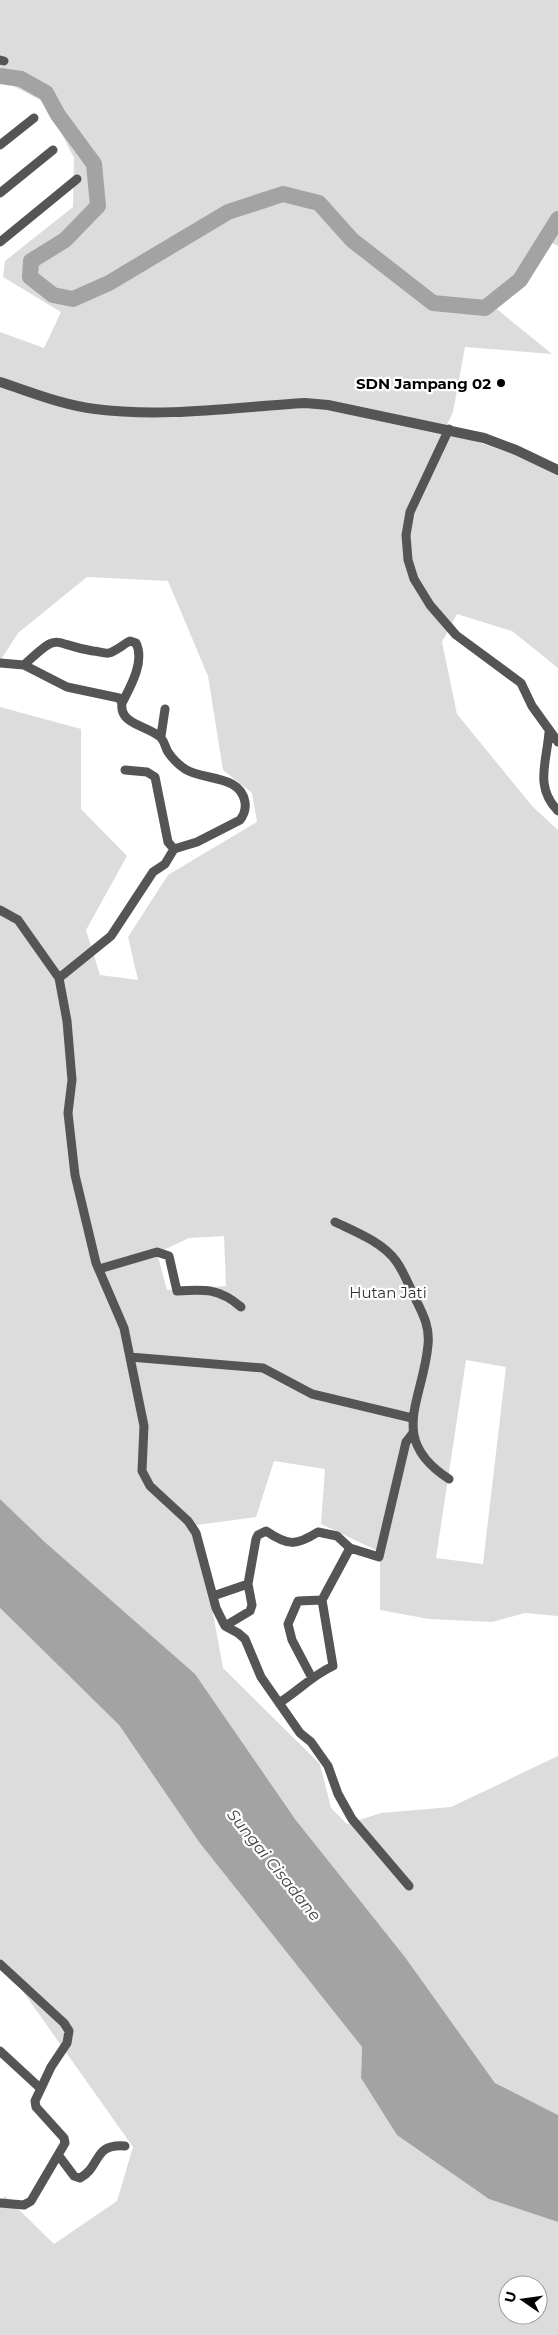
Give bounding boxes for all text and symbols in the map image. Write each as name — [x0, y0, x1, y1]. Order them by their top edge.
place label: SDN Jampang 02 — [356, 374, 491, 393]
marker: SDN Jampang 02 — [495, 377, 507, 389]
park label: Hutan Jati — [349, 1283, 427, 1302]
water label: Sungai Cisadane — [223, 1805, 325, 1925]
north arrow — [498, 2275, 548, 2325]
text: U — [500, 2290, 520, 2304]

